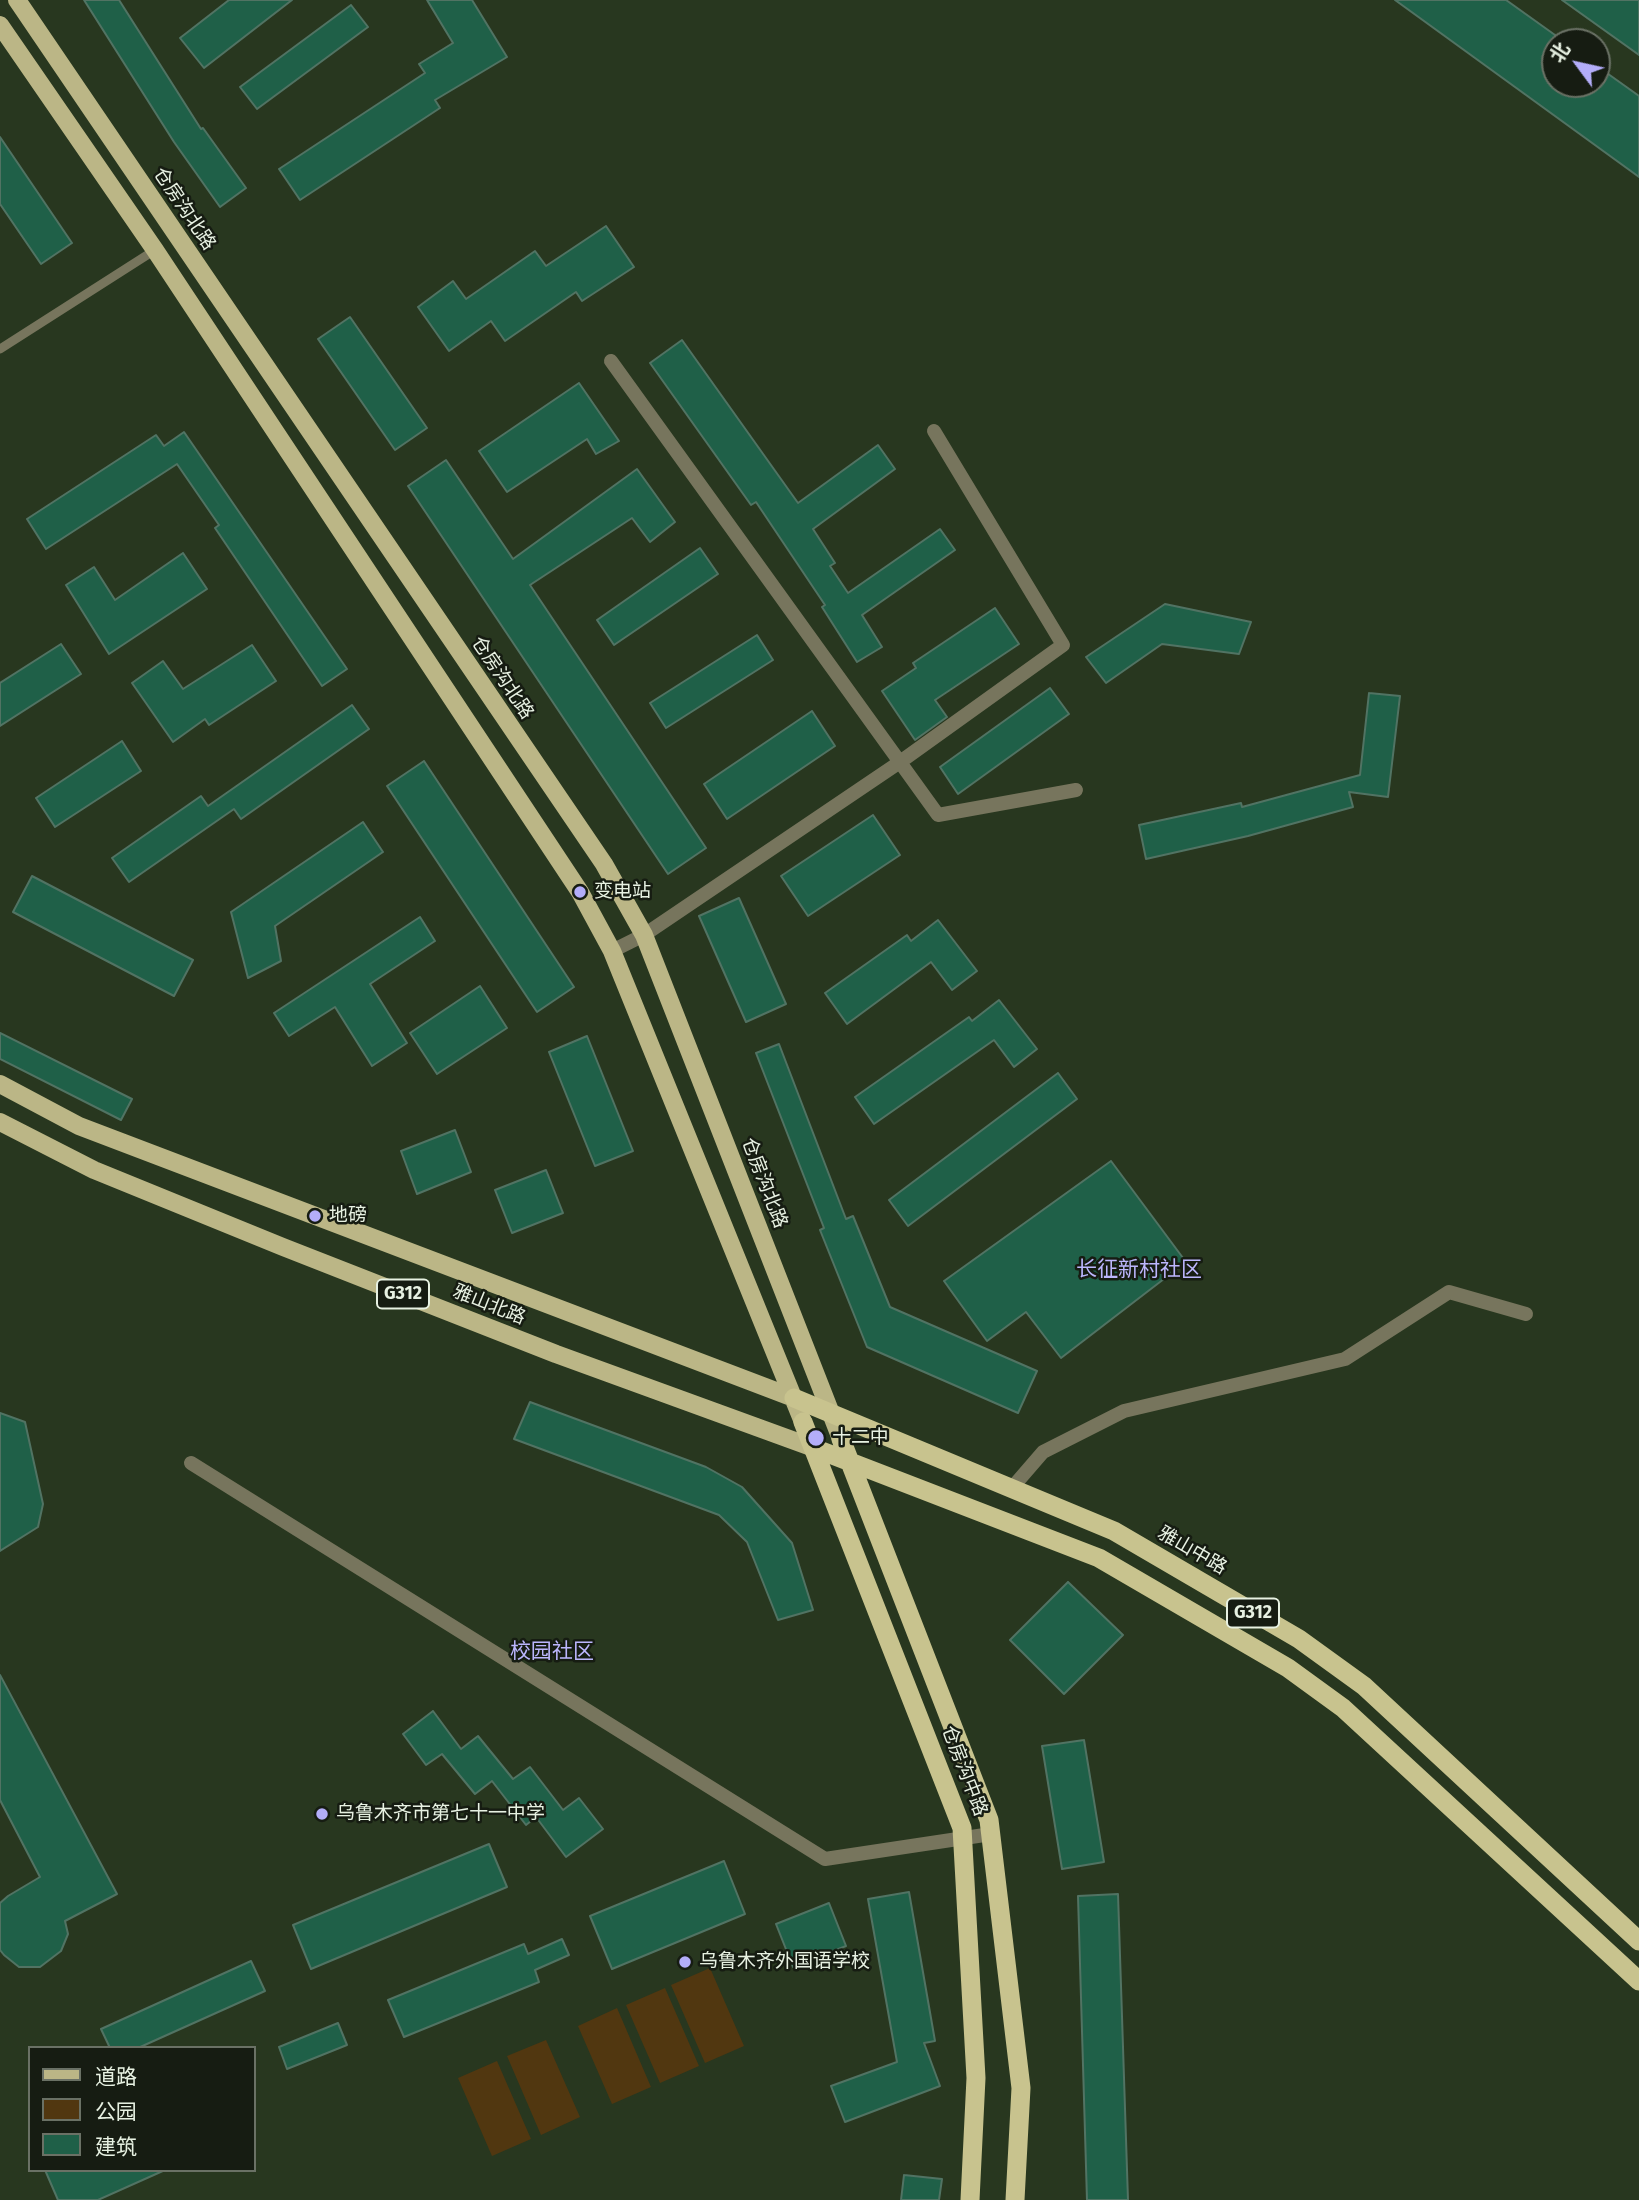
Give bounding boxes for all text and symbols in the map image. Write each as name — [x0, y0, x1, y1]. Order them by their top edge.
north arrow — [1541, 28, 1611, 98]
text: 北 — [1545, 38, 1574, 67]
street label: 仓房沟北路 — [148, 163, 220, 255]
street label: 仓房沟北路 — [466, 632, 538, 724]
place label: 变电站 — [594, 881, 651, 903]
marker: 变电站 — [572, 884, 588, 900]
street label: 仓房沟北路 — [736, 1135, 792, 1231]
place label: 地磅 — [329, 1205, 367, 1227]
marker: 地磅 — [307, 1208, 323, 1224]
district label: 长征新村社区 — [1076, 1257, 1202, 1283]
road number: G312 — [377, 1280, 429, 1308]
street label: 雅山北路 — [449, 1280, 529, 1330]
place label: 十二中 — [832, 1427, 889, 1449]
marker: 十二中 — [806, 1428, 826, 1448]
street label: 雅山中路 — [1153, 1522, 1231, 1580]
road number: G312 — [1227, 1598, 1279, 1628]
district label: 校园社区 — [510, 1639, 594, 1665]
street label: 仓房沟中路 — [936, 1723, 992, 1819]
place label: 乌鲁木齐市第七十一中学 — [336, 1803, 545, 1825]
marker: 乌鲁木齐市第七十一中学 — [314, 1806, 330, 1822]
place label: 乌鲁木齐外国语学校 — [699, 1951, 870, 1973]
marker: 乌鲁木齐外国语学校 — [677, 1954, 693, 1970]
legend — [28, 2046, 256, 2172]
text: 道路 — [95, 2064, 137, 2090]
text: 公园 — [95, 2099, 137, 2125]
text: 建筑 — [95, 2134, 137, 2160]

